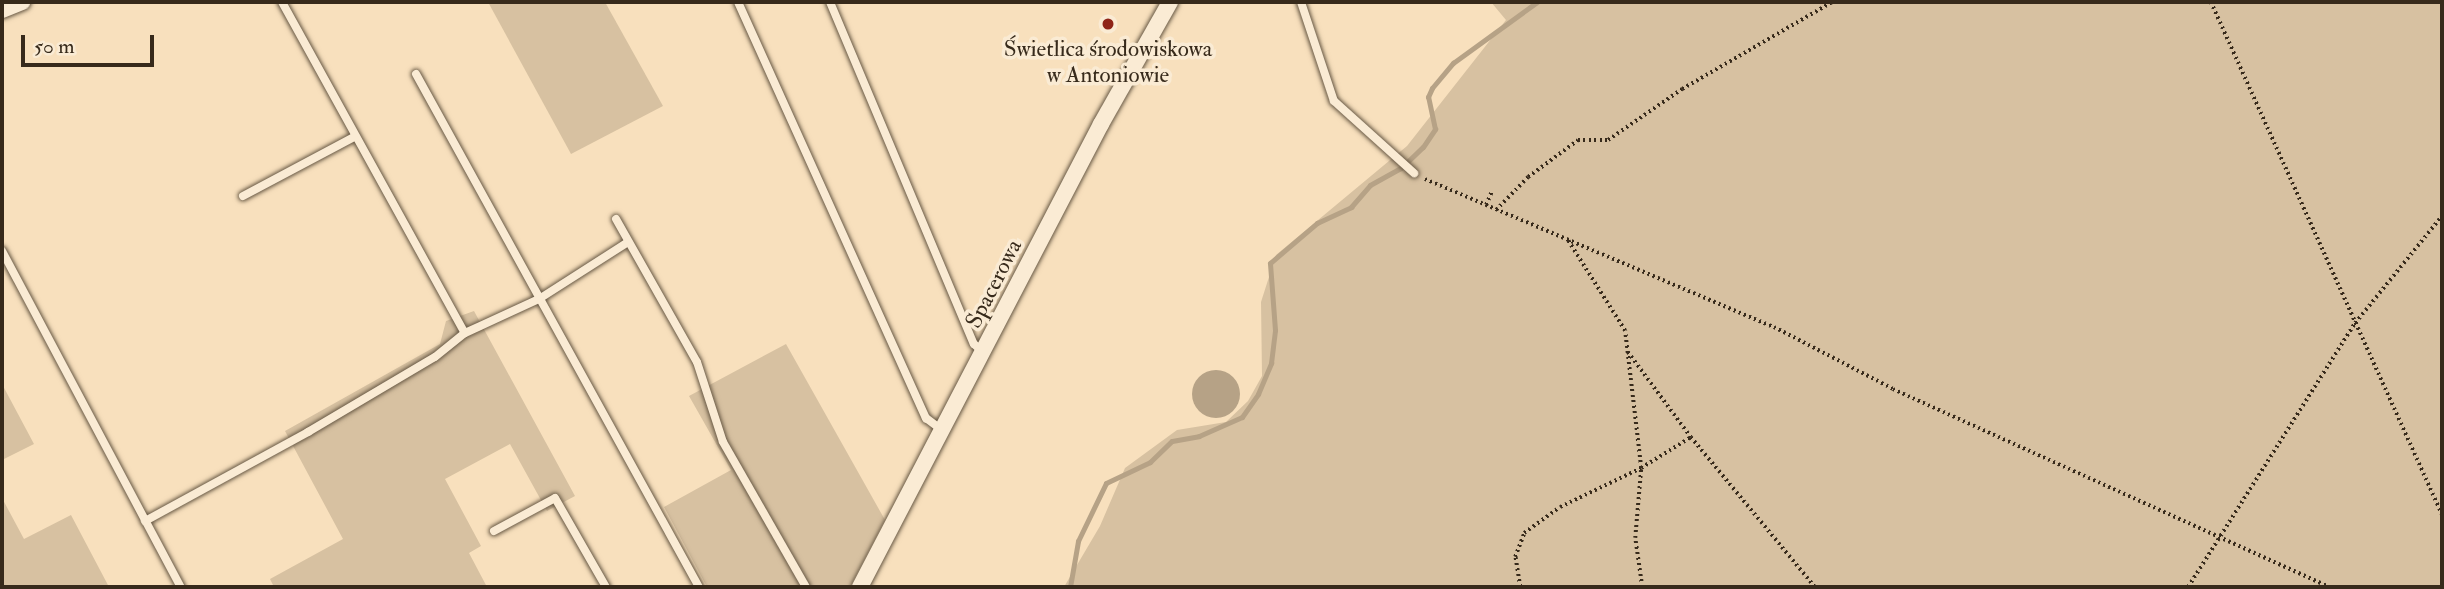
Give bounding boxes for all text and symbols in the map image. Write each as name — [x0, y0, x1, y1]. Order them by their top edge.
marker: Świetlica środowiskowa w Antoniowie — [1100, 16, 1116, 32]
scale bar — [24, 21, 158, 65]
text: 50 m — [34, 33, 75, 60]
place label: Świetlica środowiskowa w Antoniowie — [1004, 35, 1212, 89]
street label: Spacerowa — [960, 235, 1028, 333]

